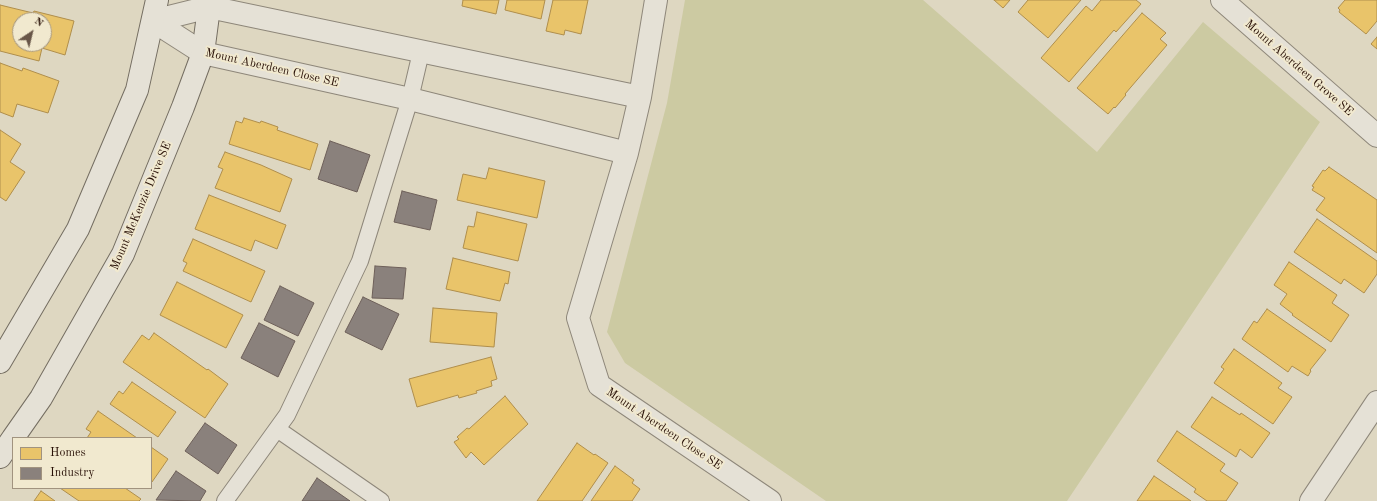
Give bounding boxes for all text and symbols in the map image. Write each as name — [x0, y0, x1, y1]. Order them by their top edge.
north arrow — [12, 12, 52, 52]
text: N — [32, 16, 45, 29]
street label: Mount Aberdeen Grove SE — [1242, 17, 1356, 119]
street label: Mount Aberdeen Close SE — [204, 46, 340, 90]
street label: Mount McKenzie Drive SE — [107, 140, 175, 272]
street label: Mount Aberdeen Close SE — [603, 385, 725, 473]
legend — [12, 437, 152, 489]
text: Homes — [50, 447, 86, 459]
text: Industry — [50, 467, 95, 479]

